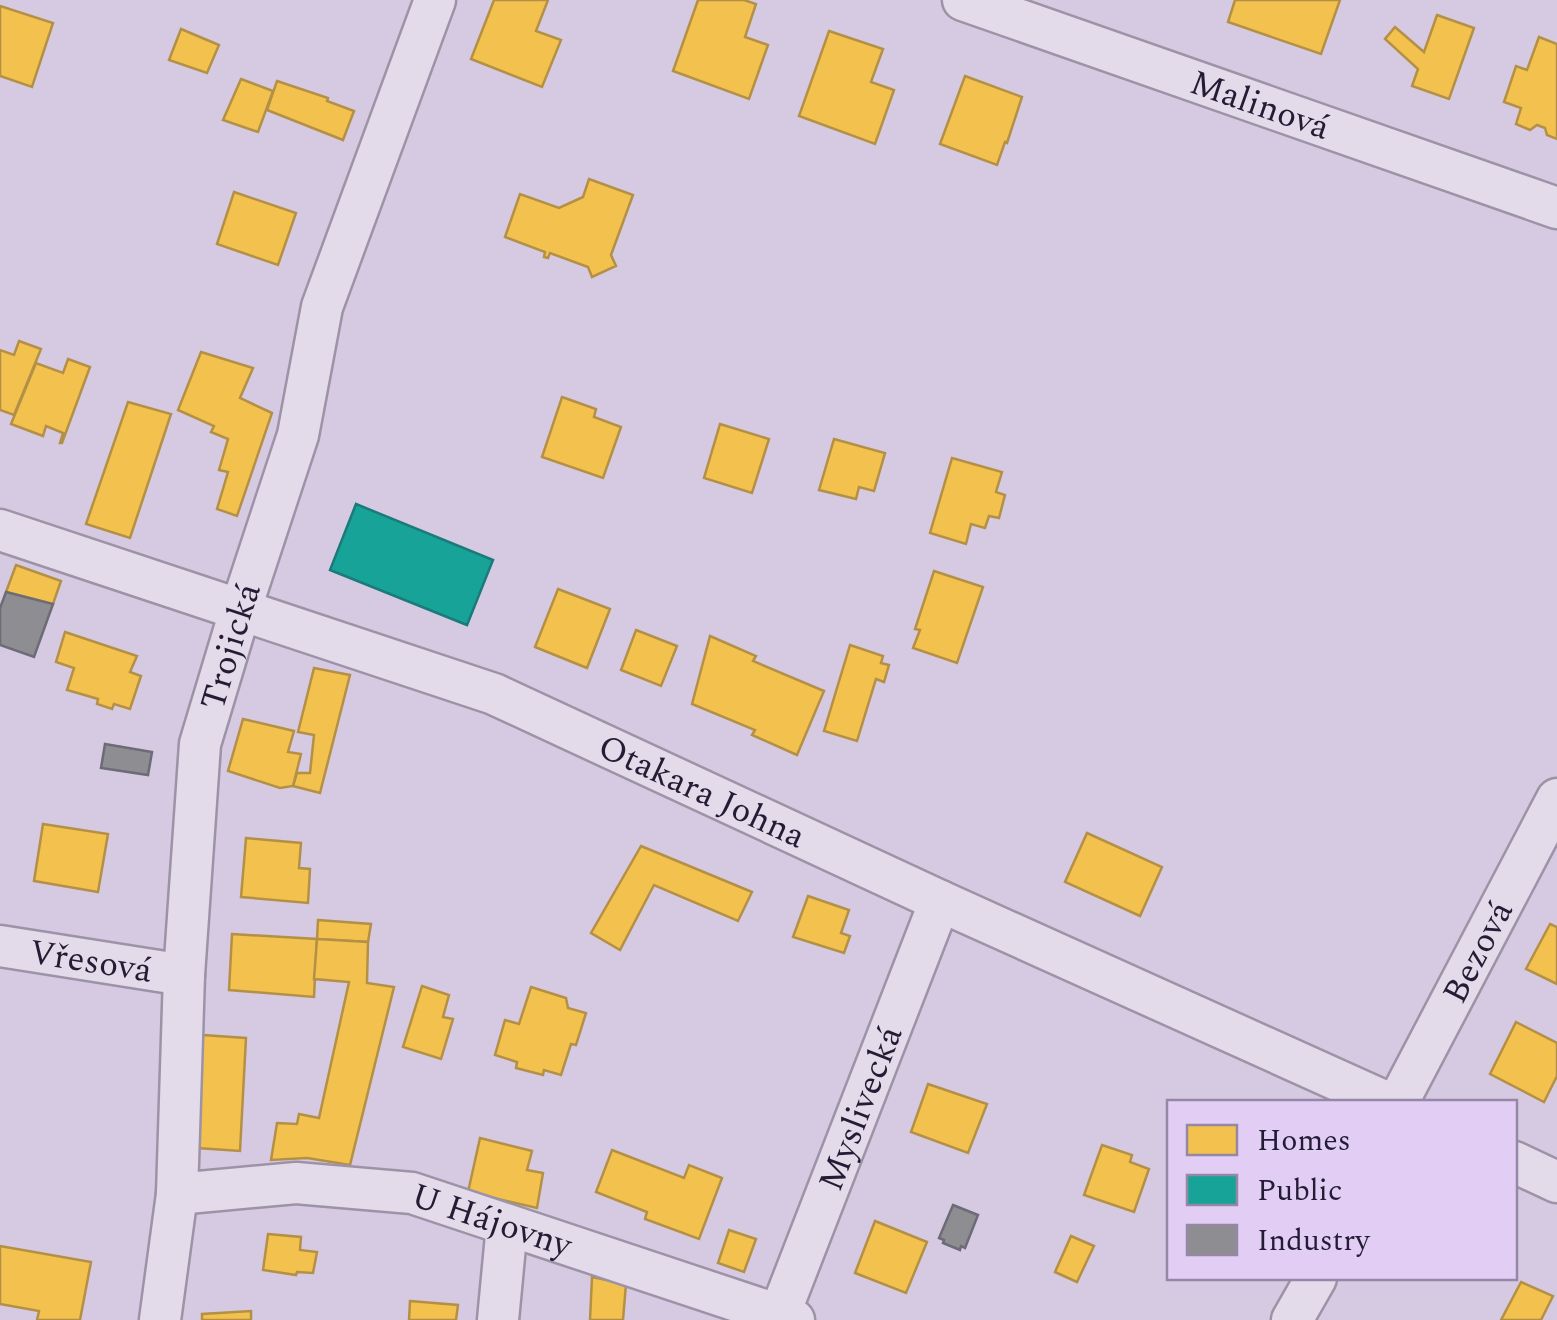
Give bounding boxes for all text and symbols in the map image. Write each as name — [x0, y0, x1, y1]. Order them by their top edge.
street label: Malinová — [1183, 57, 1337, 154]
street label: Trojická — [187, 576, 275, 717]
street label: Otakara Johna — [589, 721, 814, 863]
street label: Bezová — [1429, 891, 1527, 1013]
street label: Vřesová — [25, 926, 156, 998]
street label: Myslivecká — [805, 1018, 917, 1199]
legend — [1167, 1100, 1517, 1280]
text: Homes — [1257, 1118, 1351, 1164]
text: Public — [1257, 1168, 1342, 1214]
street label: U Hájovny — [404, 1170, 580, 1273]
text: Industry — [1257, 1218, 1371, 1264]

